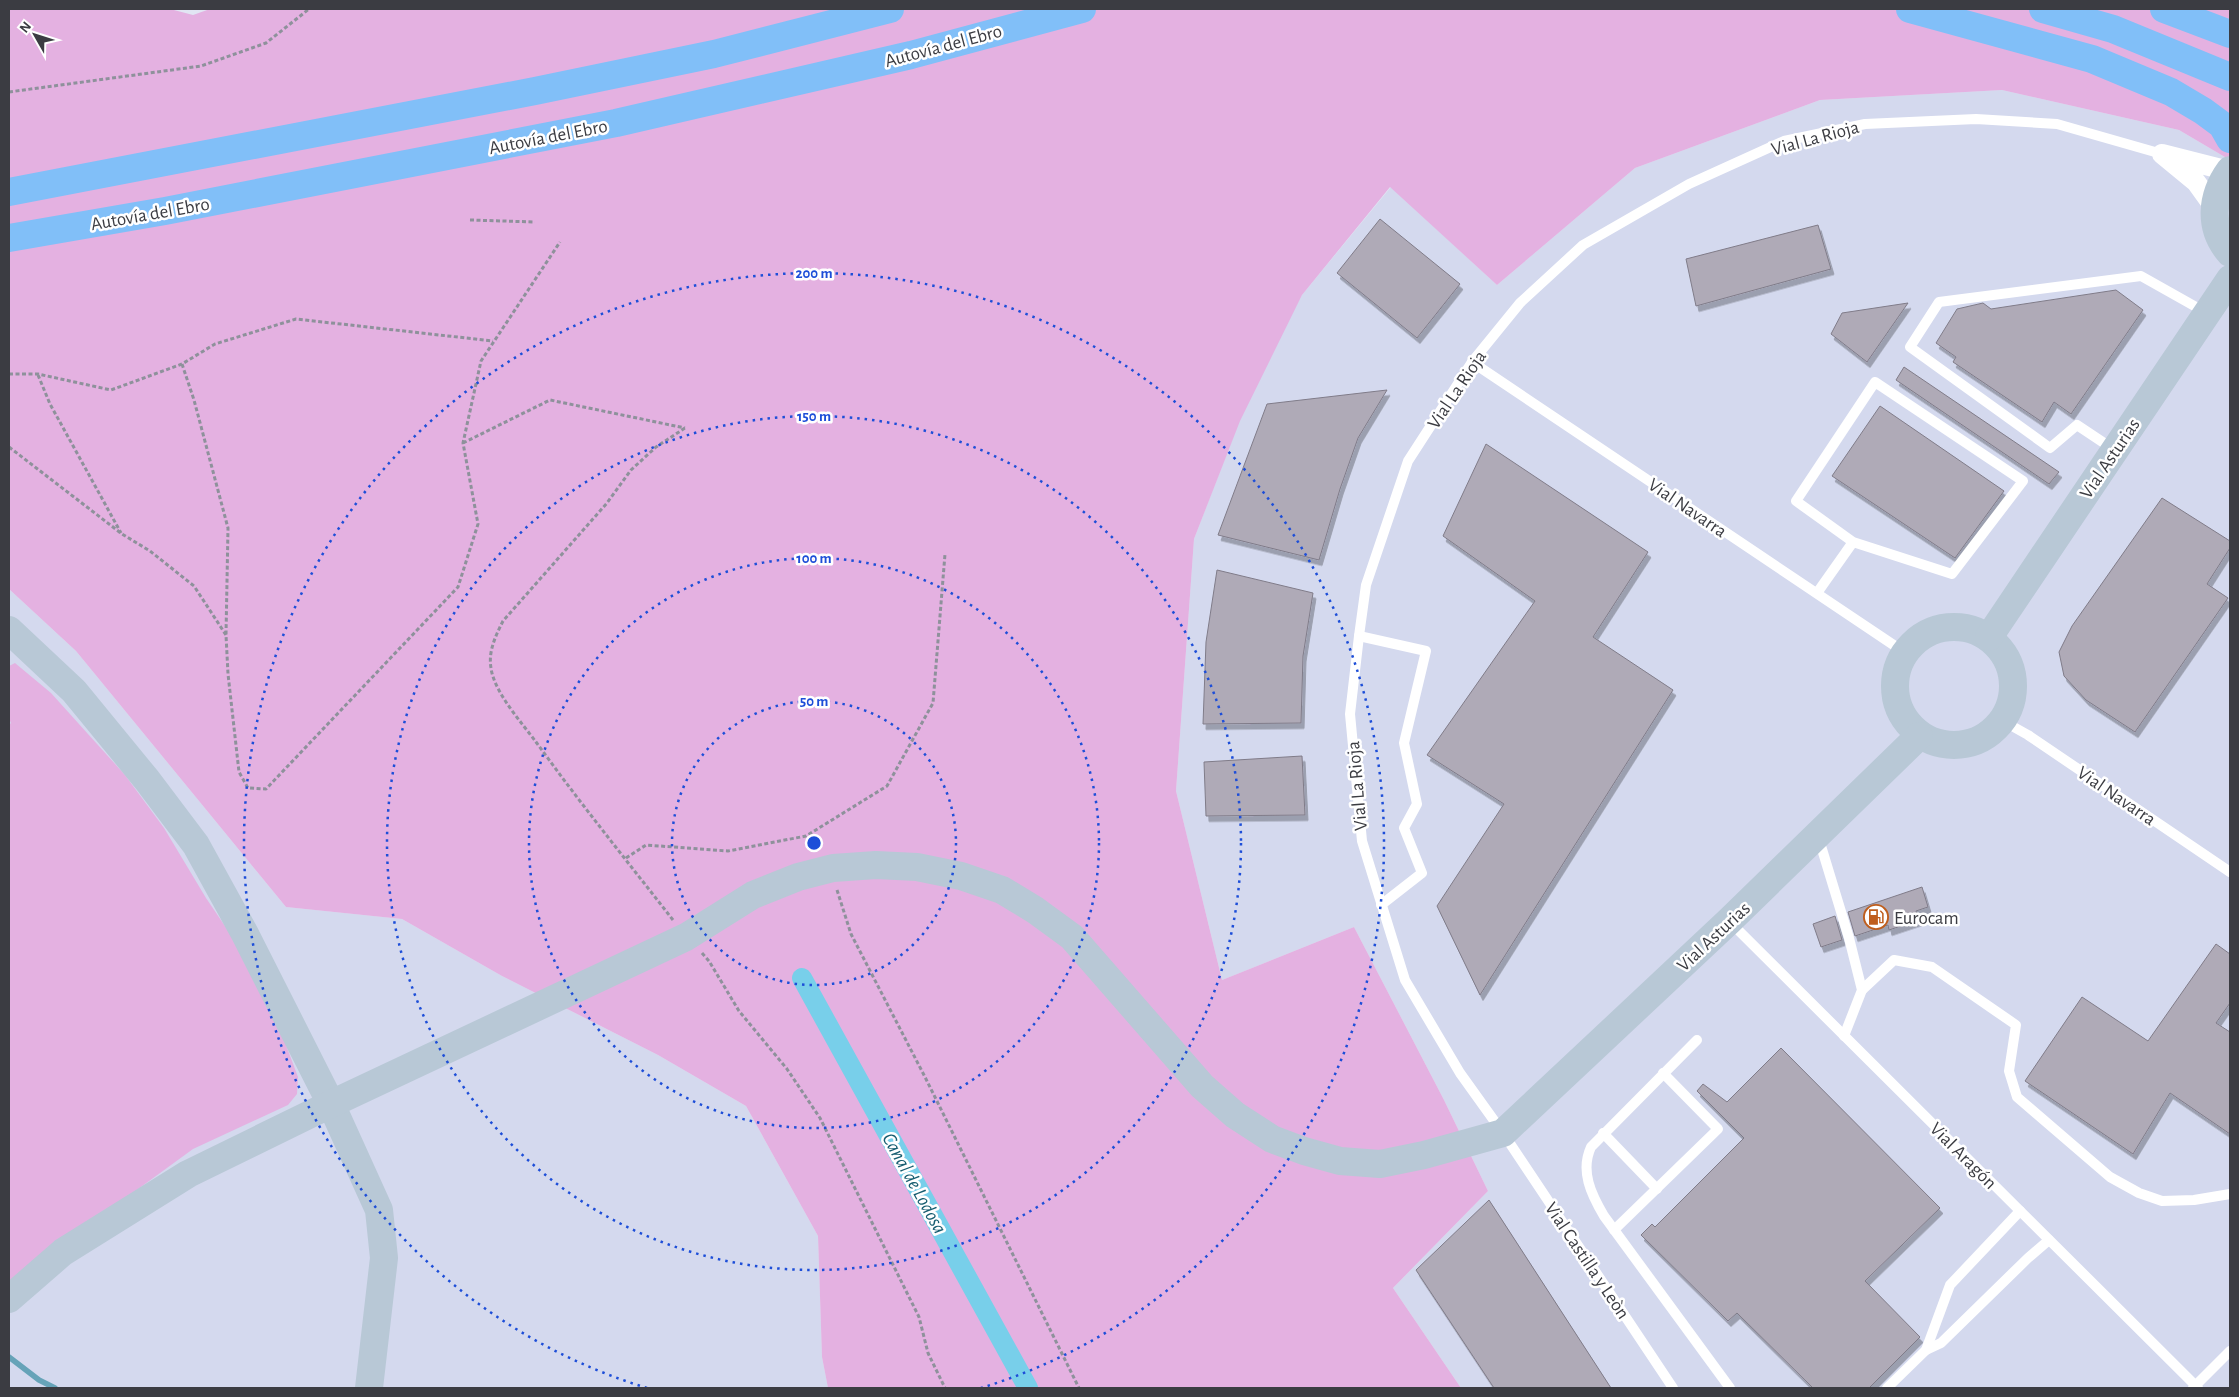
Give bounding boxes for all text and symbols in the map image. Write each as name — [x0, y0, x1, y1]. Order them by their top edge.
north arrow — [10, 10, 60, 60]
text: N — [17, 19, 34, 36]
street label: Autovía del Ebro — [883, 22, 1004, 71]
street label: Autovía del Ebro — [487, 117, 609, 158]
street label: Vial La Rioja — [1769, 118, 1862, 159]
street label: Autovía del Ebro — [89, 195, 211, 234]
text: 200 m — [795, 266, 833, 281]
street label: Vial La Rioja — [1424, 347, 1490, 432]
text: 150 m — [797, 409, 831, 424]
street label: Vial Asturias — [2077, 415, 2144, 502]
street label: Vial Navarra — [1644, 475, 1730, 541]
text: 100 m — [796, 551, 832, 566]
text: 50 m — [800, 694, 828, 709]
street label: Vial La Rioja — [1344, 740, 1371, 832]
street label: Vial Navarra — [2073, 763, 2159, 829]
centre of rings — [805, 834, 823, 852]
street label: Vial Asturias — [1674, 899, 1754, 975]
fuel station icon: Eurocam — [1863, 904, 1889, 930]
place label: Eurocam — [1894, 909, 1959, 928]
street label: Vial Aragón — [1926, 1119, 2000, 1193]
water label: Canal de Lodosa — [878, 1130, 950, 1237]
street label: Vial Castilla y Leòn — [1541, 1199, 1633, 1323]

